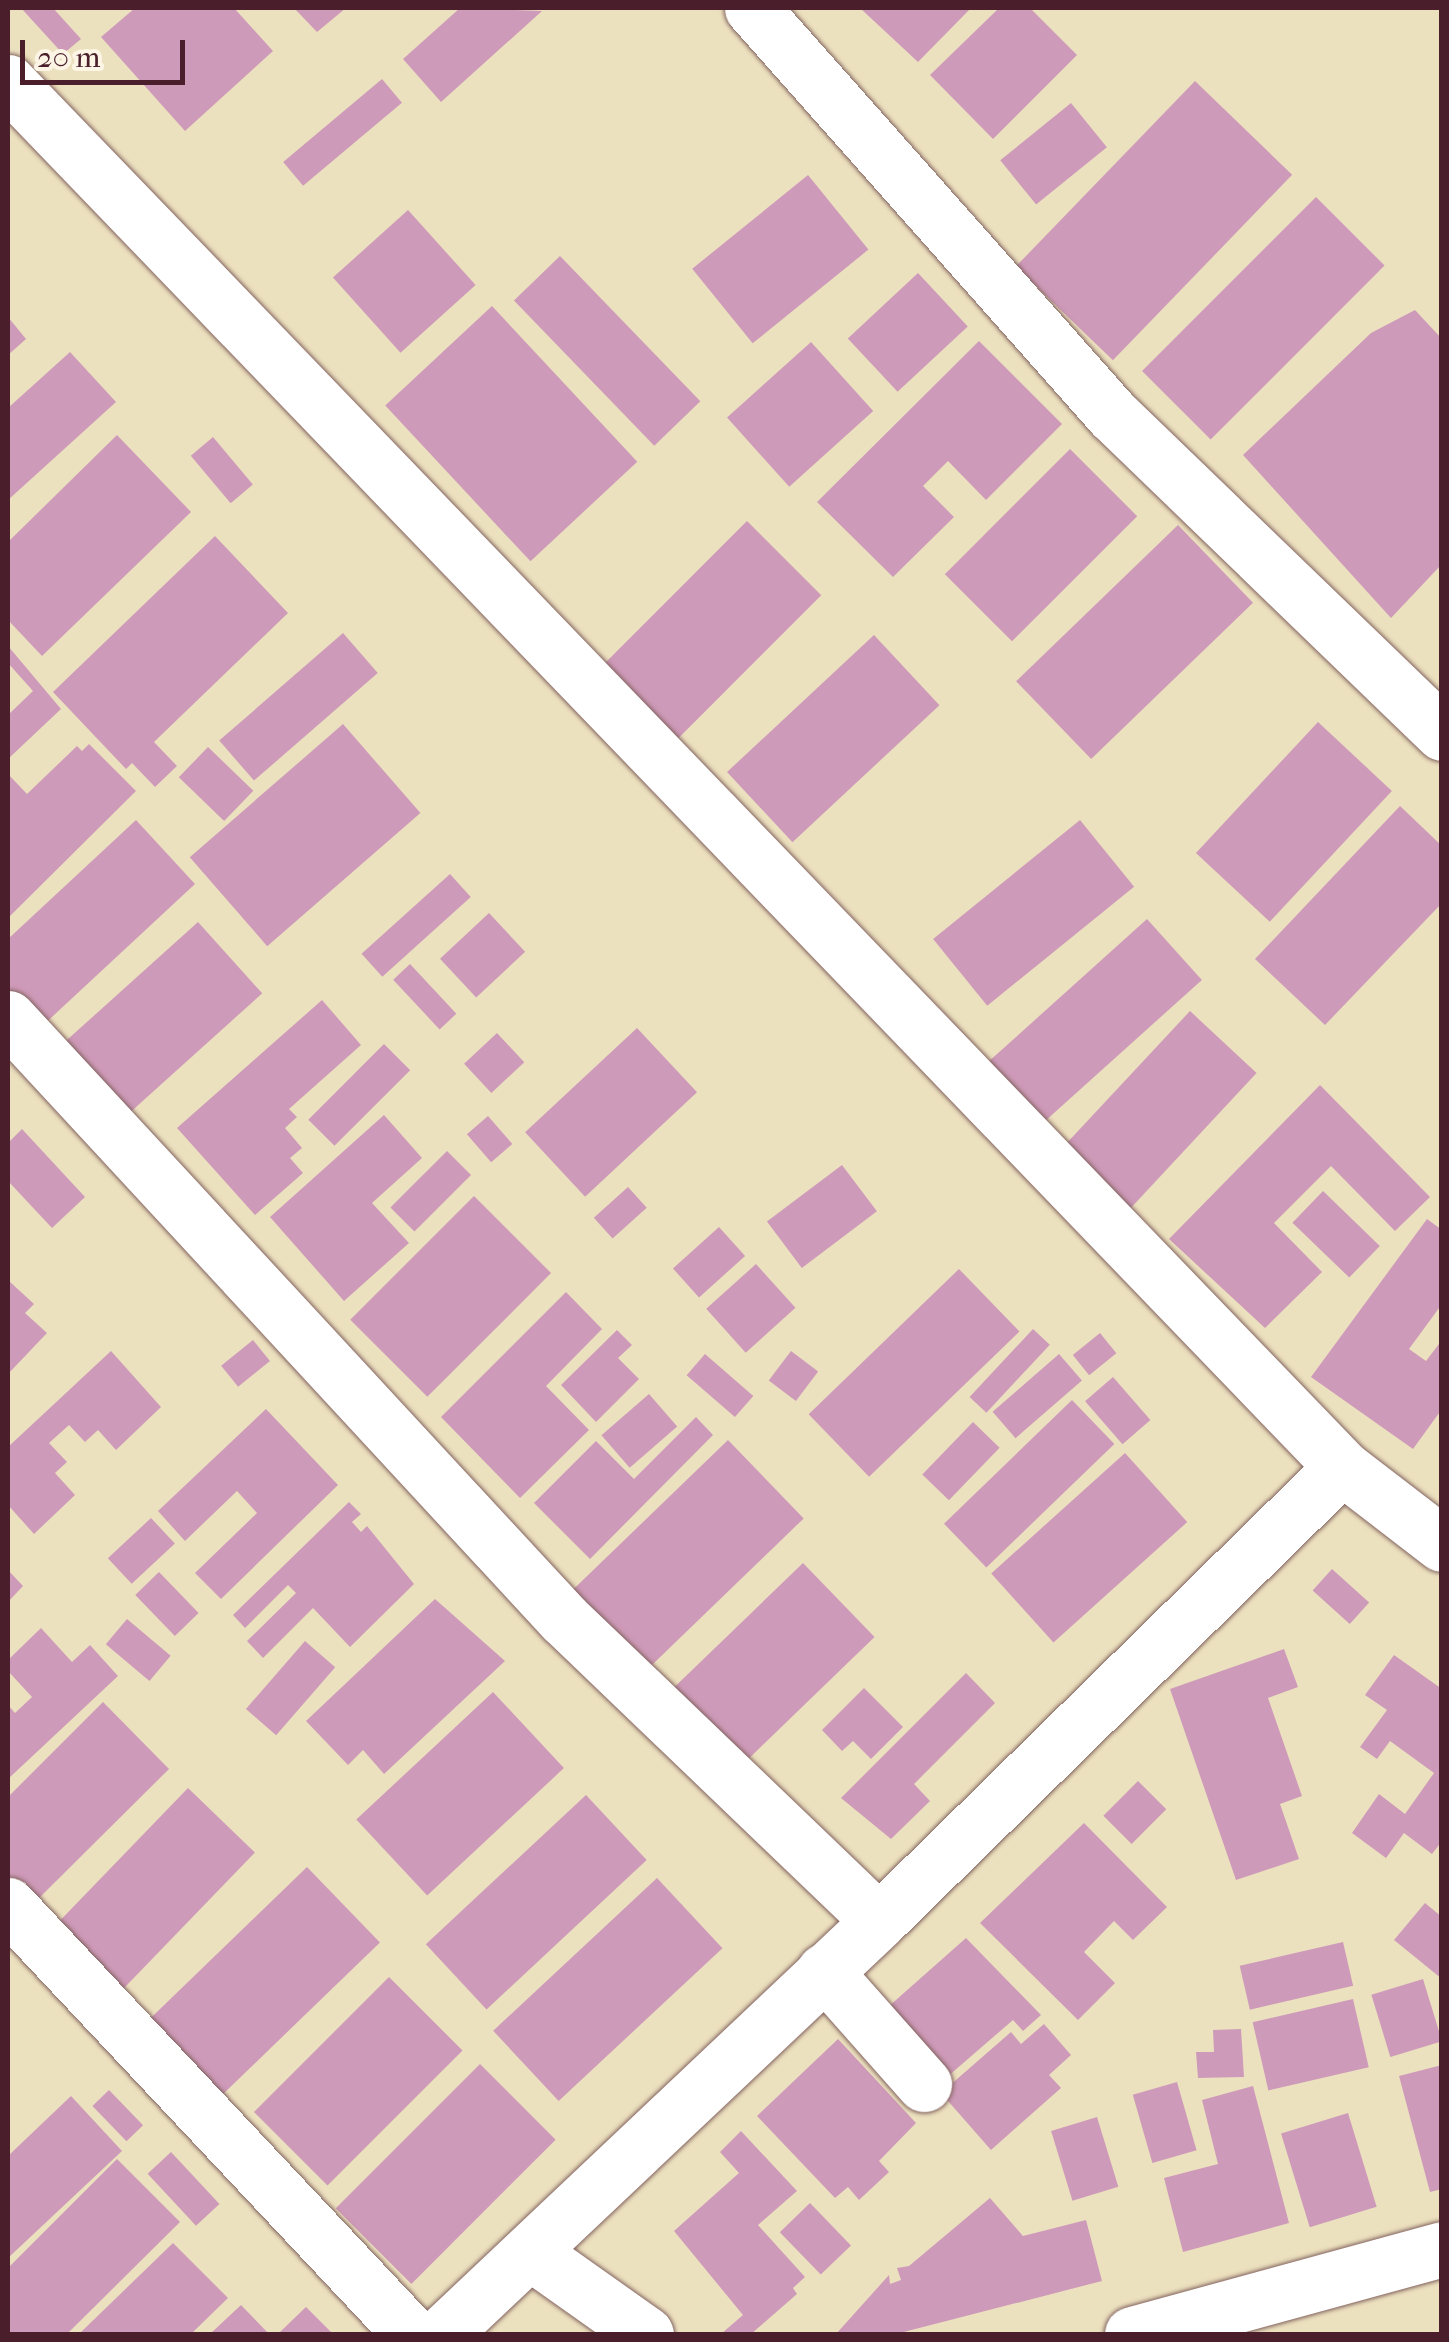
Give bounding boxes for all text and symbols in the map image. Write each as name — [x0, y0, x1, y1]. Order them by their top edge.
scale bar — [25, 20, 190, 82]
text: 20 m — [37, 40, 100, 75]

